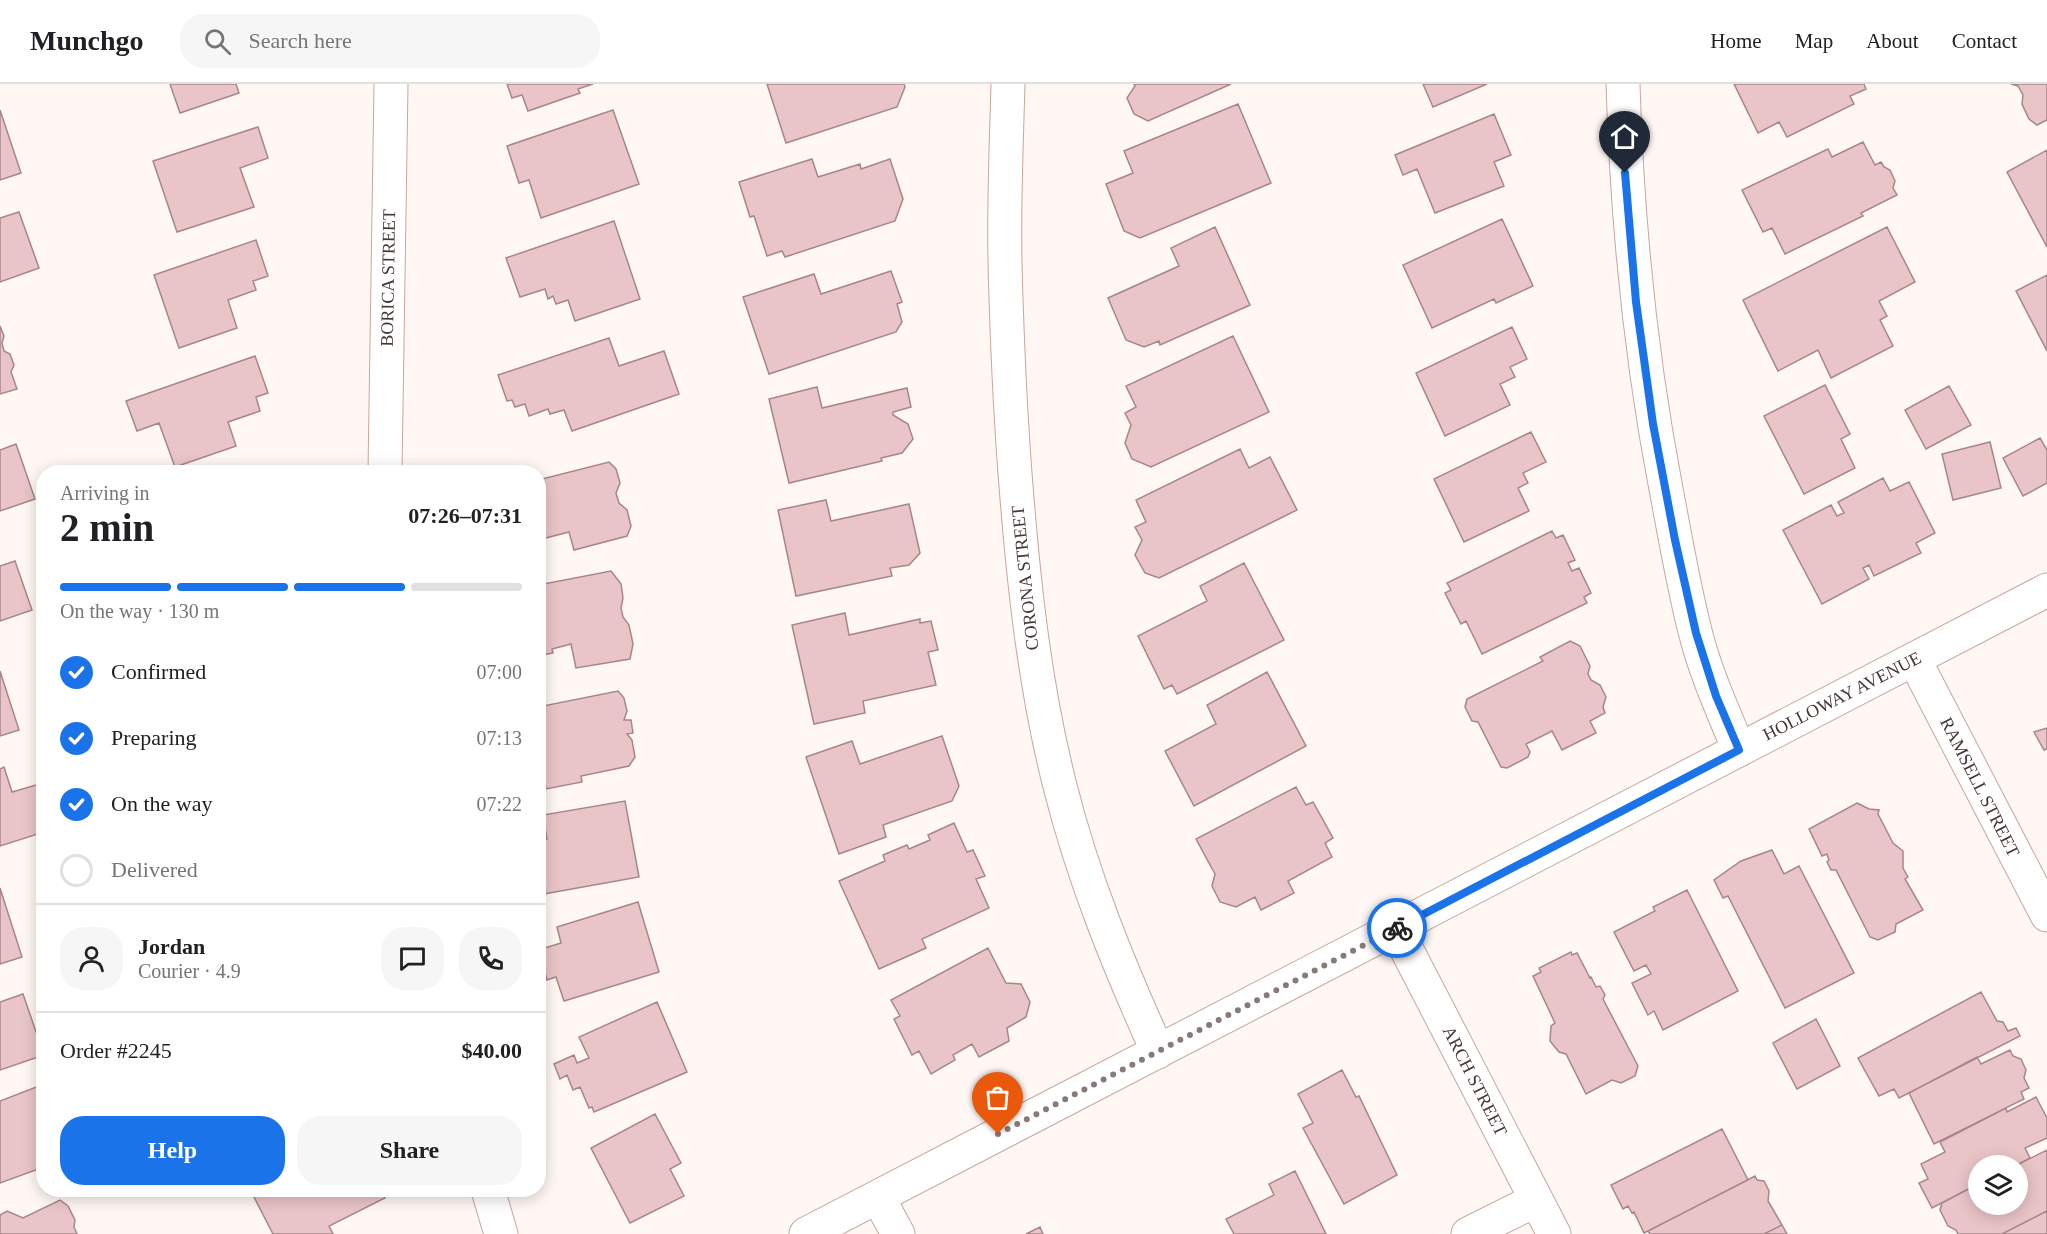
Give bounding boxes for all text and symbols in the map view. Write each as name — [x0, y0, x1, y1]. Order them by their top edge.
search box — [180, 14, 600, 68]
text: Munchgo — [30, 25, 144, 56]
icon: search — [201, 25, 234, 58]
text: Search here — [249, 28, 352, 53]
text: Home — [1710, 29, 1762, 53]
text: Map — [1795, 29, 1833, 53]
text: About — [1866, 29, 1919, 53]
text: Contact — [1952, 29, 2017, 53]
pin — [1599, 111, 1650, 173]
icon: home — [1608, 120, 1641, 153]
street label: BORICA STREET — [377, 209, 399, 347]
text: Arriving in — [60, 482, 149, 504]
text: 07:26–07:31 — [408, 503, 522, 528]
street label: CORONA STREET — [1007, 505, 1043, 651]
text: 2 min — [60, 506, 154, 549]
text: On the way · 130 m — [60, 600, 219, 622]
street label: HOLLOWAY AVENUE — [1760, 647, 1924, 745]
icon: check — [60, 656, 93, 689]
text: Confirmed — [111, 659, 206, 684]
text: 07:00 — [476, 661, 522, 683]
street label: RAMSELL STREET — [1936, 714, 2024, 860]
icon: check — [60, 722, 93, 755]
text: Preparing — [111, 725, 197, 750]
text: 07:13 — [476, 727, 522, 749]
icon: check — [60, 788, 93, 821]
text: On the way — [111, 791, 212, 816]
text: 07:22 — [476, 793, 522, 815]
text: Delivered — [111, 857, 198, 882]
courier — [1367, 898, 1427, 958]
icon: bike — [1381, 912, 1414, 945]
button: person — [60, 927, 123, 990]
button: chat — [381, 927, 444, 990]
button: phone — [459, 927, 522, 990]
text: Jordan — [138, 934, 205, 959]
text: Courier · 4.9 — [138, 960, 241, 982]
street label: ARCH STREET — [1439, 1023, 1511, 1139]
text: Order #2245 — [60, 1038, 172, 1063]
text: $40.00 — [462, 1038, 522, 1063]
pin — [972, 1072, 1023, 1134]
icon: bag — [981, 1081, 1014, 1114]
button: Help — [60, 1116, 285, 1185]
button: Share — [297, 1116, 522, 1185]
map controls — [1968, 1155, 2028, 1215]
button: layers — [1968, 1155, 2028, 1215]

